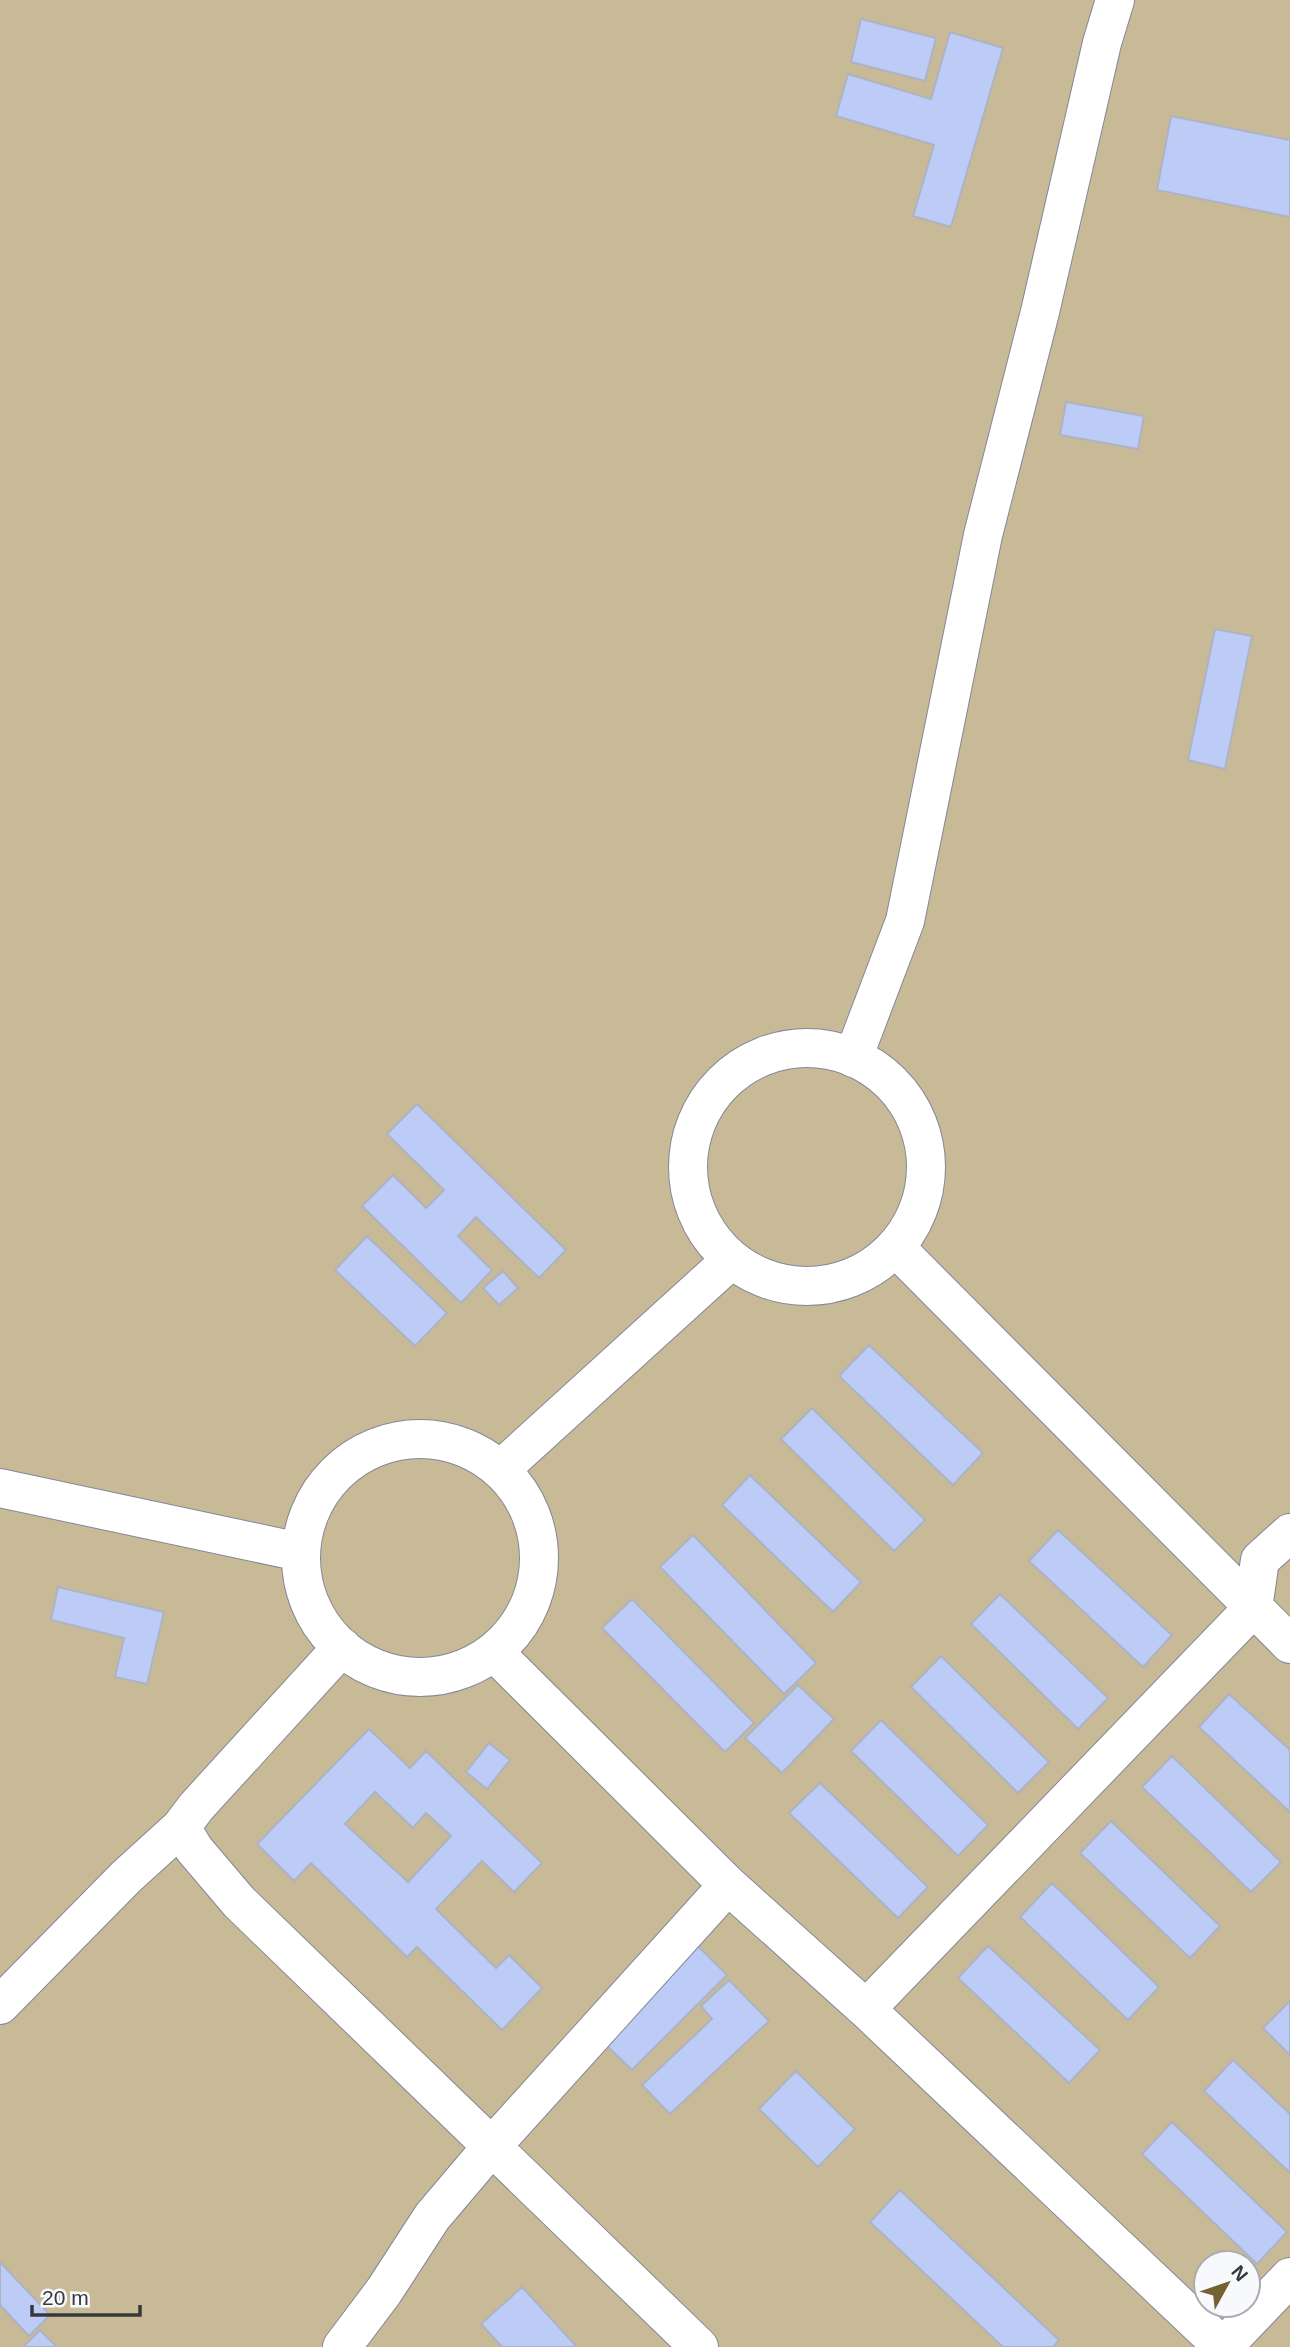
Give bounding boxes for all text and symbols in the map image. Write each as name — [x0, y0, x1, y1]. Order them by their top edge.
north arrow — [1192, 2249, 1262, 2319]
text: N — [1227, 2261, 1252, 2285]
scale bar — [32, 2274, 140, 2318]
text: 20 m — [42, 2286, 89, 2309]

